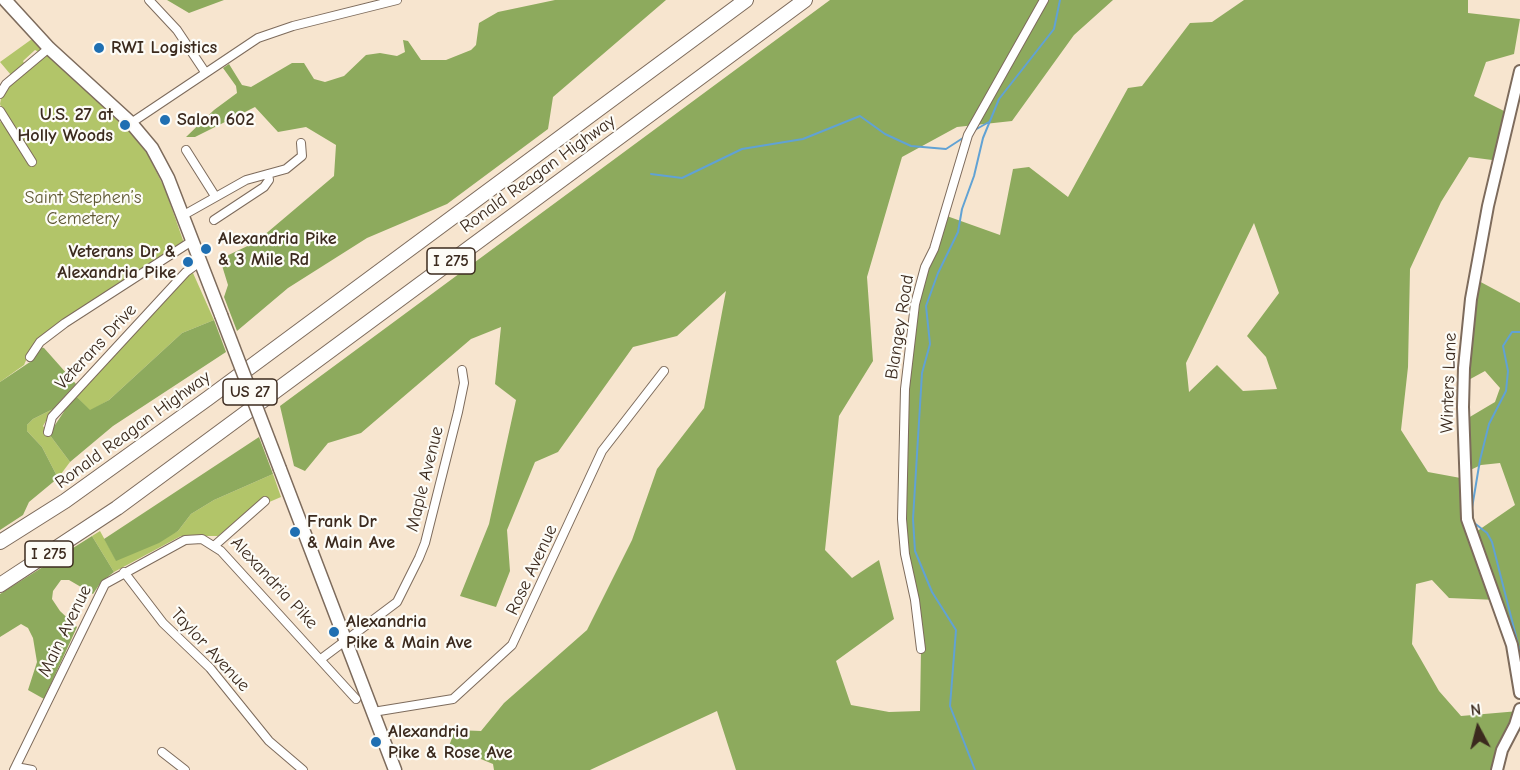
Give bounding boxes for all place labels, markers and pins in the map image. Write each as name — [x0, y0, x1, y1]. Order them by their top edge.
place label: RWI Logistics — [111, 37, 217, 59]
marker: RWI Logistics — [92, 41, 106, 55]
place label: U.S. 27 at Holly Woods — [18, 104, 113, 146]
place label: Salon 602 — [177, 109, 254, 131]
marker: Salon 602 — [158, 113, 172, 127]
marker: U.S. 27 at Holly Woods — [118, 118, 132, 132]
place label: Alexandria Pike & 3 Mile Rd — [218, 228, 337, 270]
place label: Veterans Dr & Alexandria Pike — [57, 241, 176, 284]
marker: Alexandria Pike & 3 Mile Rd — [199, 242, 213, 256]
marker: Veterans Dr & Alexandria Pike — [181, 255, 195, 269]
place label: Frank Dr & Main Ave — [307, 511, 395, 554]
marker: Frank Dr & Main Ave — [288, 525, 302, 539]
place label: Alexandria Pike & Main Ave — [346, 611, 472, 654]
marker: Alexandria Pike & Main Ave — [327, 625, 341, 639]
place label: Alexandria Pike & Rose Ave — [388, 721, 513, 764]
marker: Alexandria Pike & Rose Ave — [369, 735, 383, 749]

